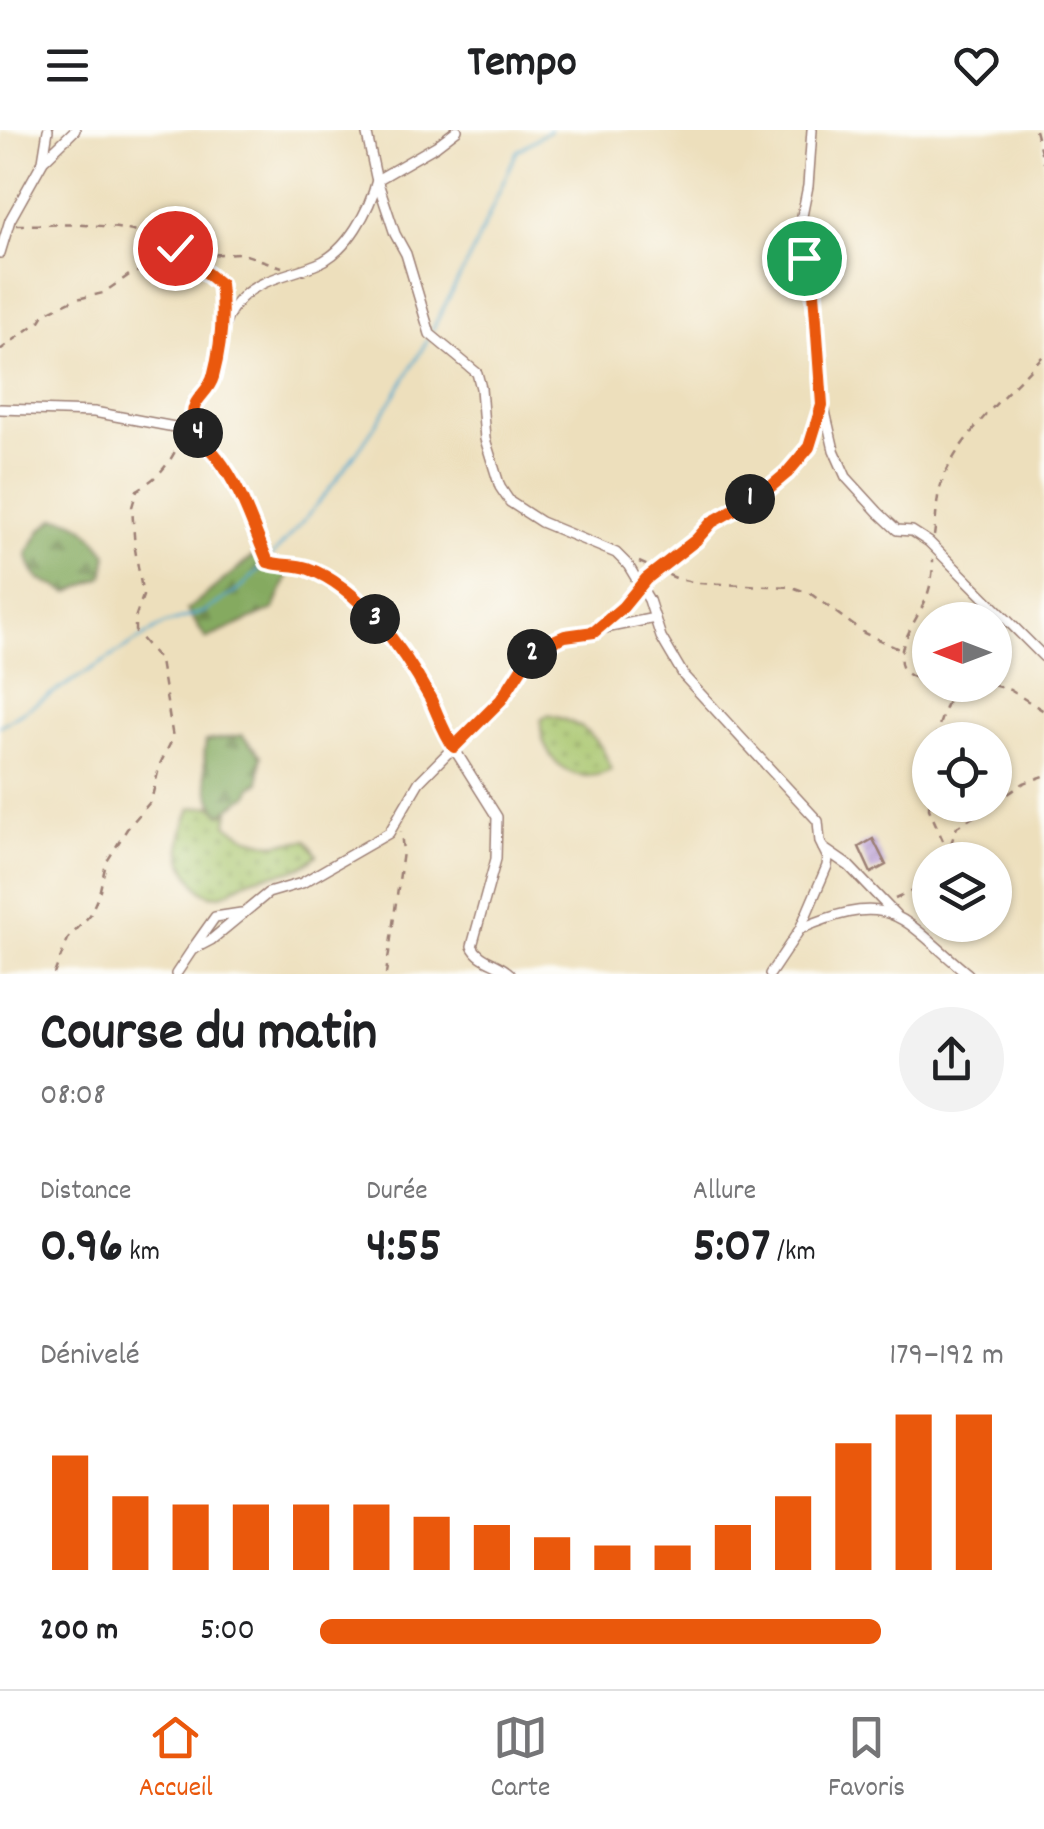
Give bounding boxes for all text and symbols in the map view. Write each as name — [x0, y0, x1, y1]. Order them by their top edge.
text: Tempo — [467, 33, 577, 97]
icon: menu — [40, 38, 95, 93]
icon: heart — [949, 38, 1004, 93]
pin — [133, 206, 218, 291]
pin — [762, 216, 847, 301]
icon: check — [148, 221, 203, 276]
icon: arrive — [777, 231, 832, 286]
pin: 4 — [173, 408, 223, 458]
text: 4 — [192, 413, 204, 453]
pin: 1 — [725, 474, 775, 524]
text: 1 — [747, 479, 753, 519]
pin: 3 — [350, 594, 400, 644]
text: 3 — [369, 599, 381, 639]
north arrow — [912, 602, 1012, 702]
map controls — [912, 602, 1012, 942]
pin: 2 — [507, 629, 557, 679]
text: 2 — [526, 634, 538, 674]
button: locate — [912, 722, 1012, 822]
button: layers — [912, 842, 1012, 942]
text: Course du matin — [40, 997, 377, 1076]
button: share — [899, 1007, 1004, 1112]
text: 08:08 — [40, 1074, 106, 1120]
text: Distance — [40, 1173, 131, 1213]
text: Durée — [366, 1173, 428, 1213]
text: Allure — [693, 1173, 756, 1213]
text: 0.96 — [40, 1213, 123, 1285]
text: 4:55 — [366, 1213, 442, 1285]
text: 5:07 — [693, 1213, 771, 1285]
text: km — [123, 1234, 160, 1274]
text: /km — [771, 1234, 816, 1274]
text: Dénivelé — [40, 1334, 140, 1380]
text: 179–192 m — [889, 1334, 1004, 1380]
text: 200 m — [40, 1609, 118, 1655]
text: 5:00 — [200, 1609, 255, 1655]
tab: Accueil — [139, 1710, 213, 1810]
tab: Carte — [490, 1710, 550, 1810]
tab: Favoris — [828, 1710, 905, 1810]

